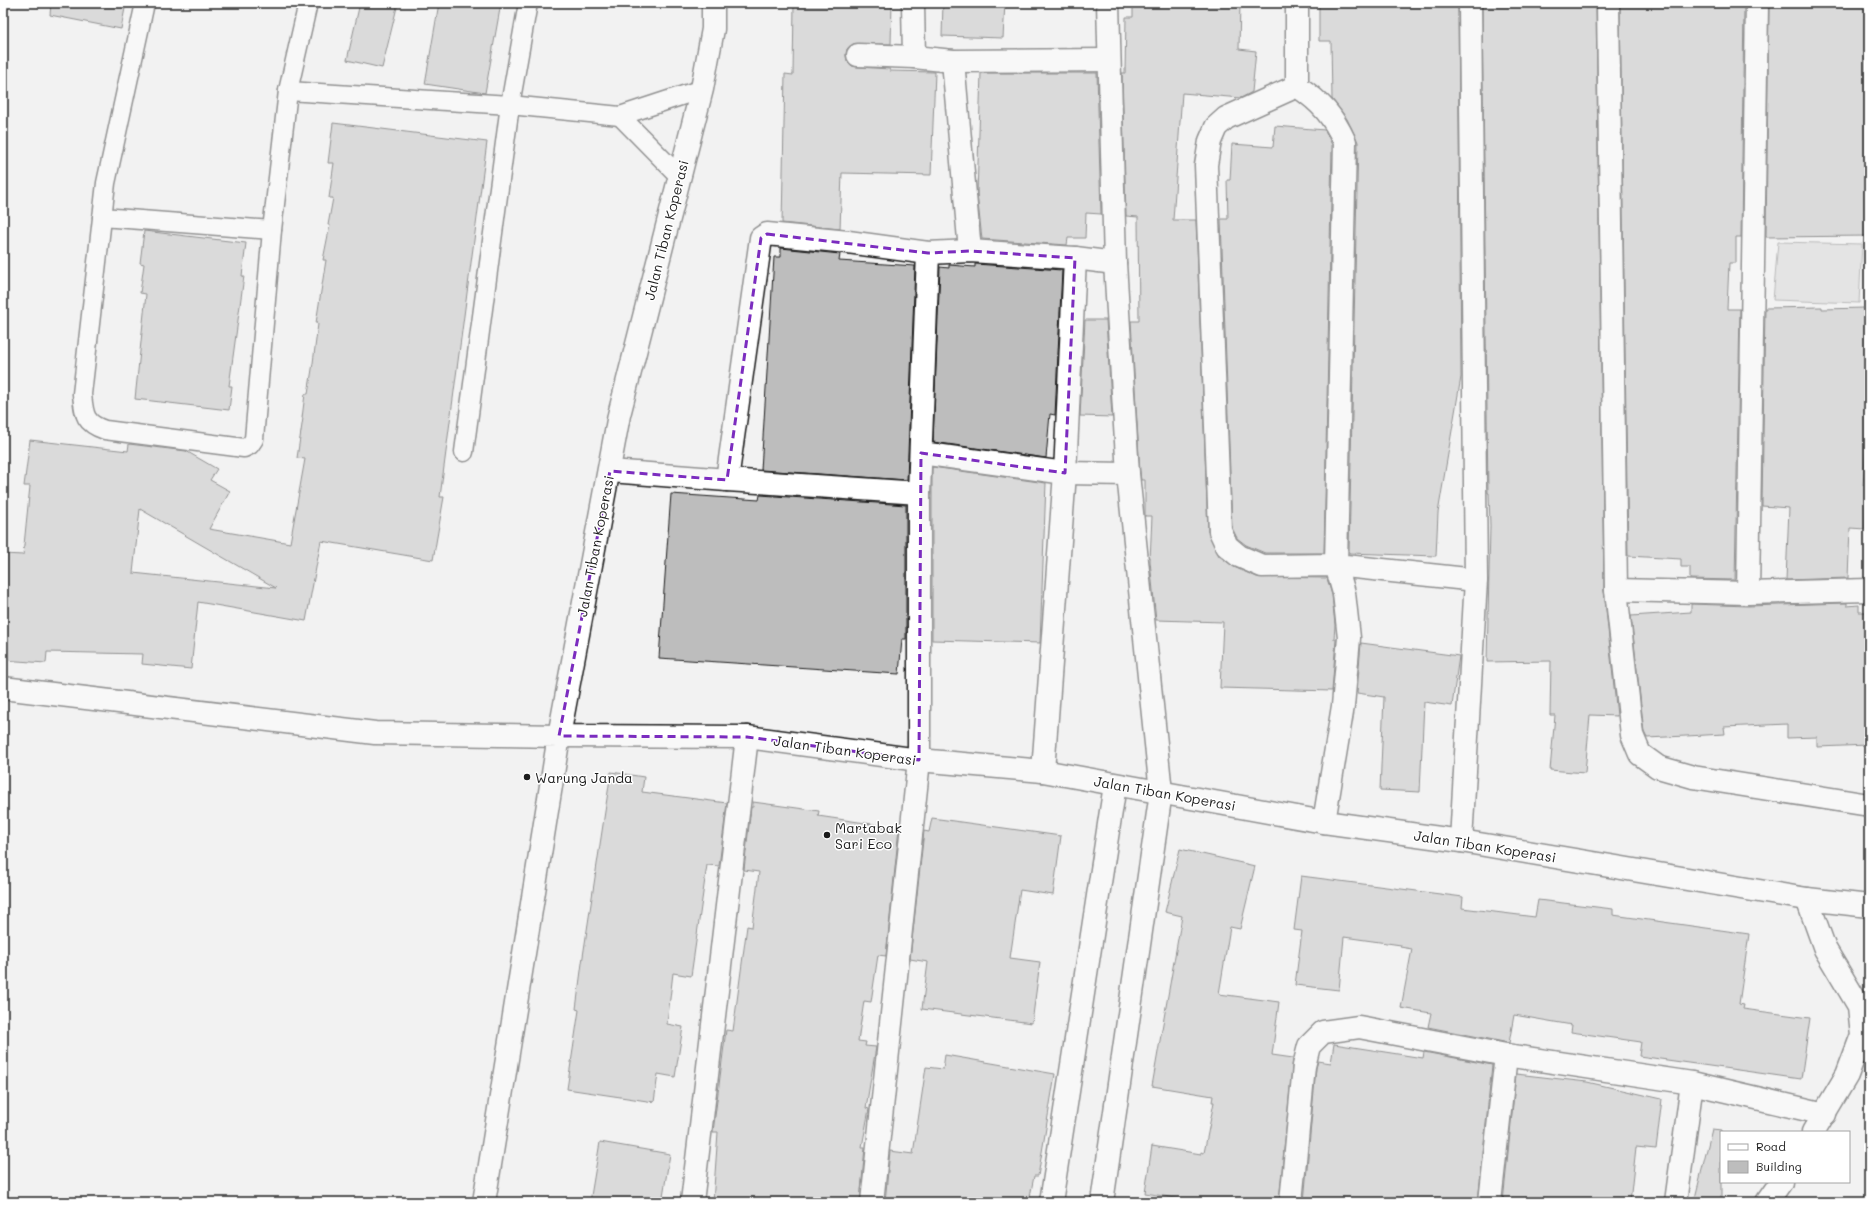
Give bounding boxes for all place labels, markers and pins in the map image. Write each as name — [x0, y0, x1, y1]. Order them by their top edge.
place label: Warung Janda — [535, 768, 633, 787]
marker: Warung Janda — [522, 772, 532, 782]
place label: Martabak Sari Eco — [835, 818, 902, 853]
marker: Martabak Sari Eco — [822, 830, 832, 840]

